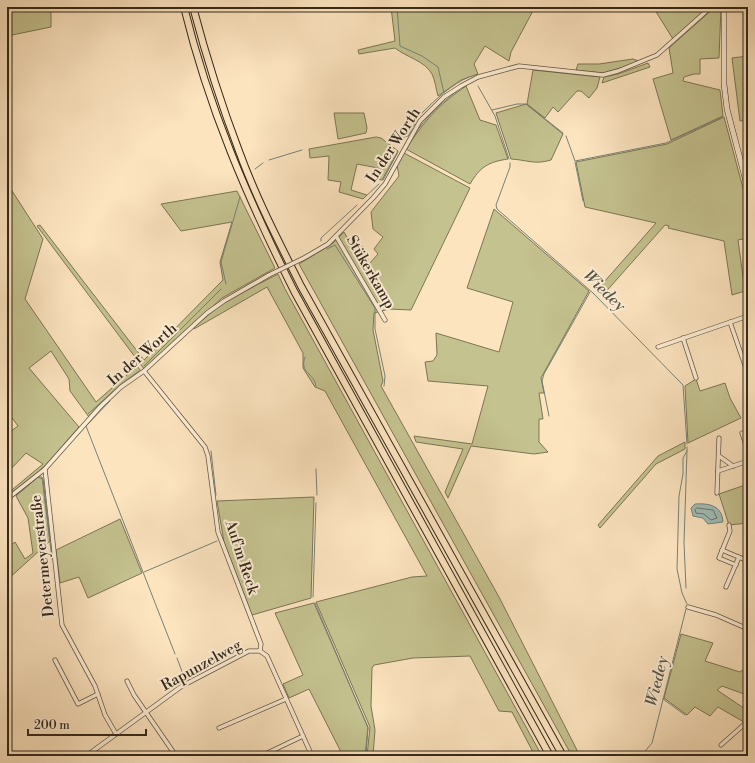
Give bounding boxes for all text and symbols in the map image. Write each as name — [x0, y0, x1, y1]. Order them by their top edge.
street label: In der Worth — [362, 104, 425, 186]
street label: Stükerkamp — [342, 232, 399, 312]
water label: Wiedey — [579, 266, 630, 316]
street label: In der Worth — [104, 319, 181, 390]
street label: Determeyerstraße — [27, 494, 58, 618]
street label: Auf'm Reck — [220, 517, 263, 598]
street label: Rapunzelweg — [158, 635, 245, 695]
water label: Wiedey — [641, 653, 673, 708]
scale bar — [28, 711, 146, 737]
text: 200 m — [34, 718, 70, 733]

